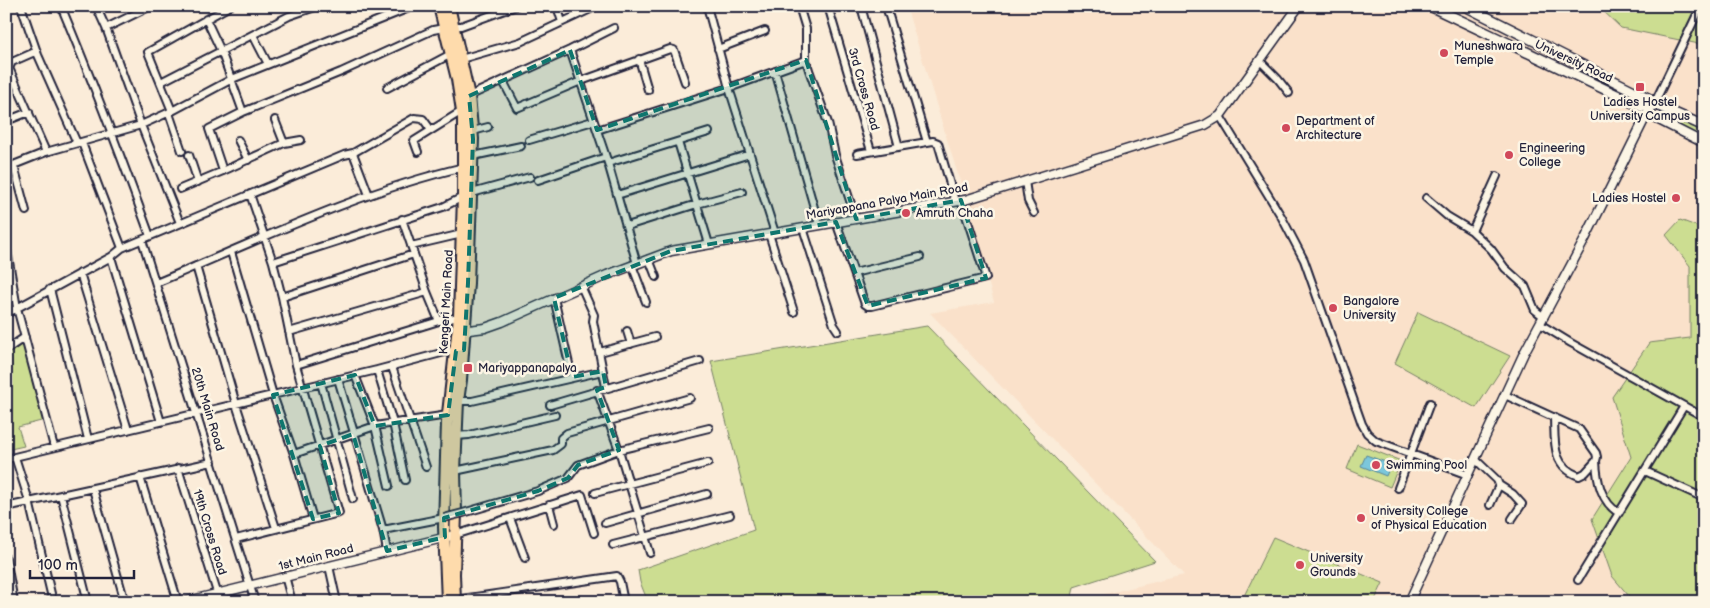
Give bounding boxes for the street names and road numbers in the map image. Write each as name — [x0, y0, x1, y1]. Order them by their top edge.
street label: University Road — [1532, 37, 1615, 86]
street label: 3rd Cross Road — [845, 46, 882, 132]
street label: Mariyappana Palya Main Road — [805, 180, 969, 223]
street label: Kengeri Main Road — [436, 249, 457, 355]
street label: 20th Main Road — [188, 366, 227, 453]
street label: 19th Cross Road — [189, 488, 230, 577]
street label: 1st Main Road — [277, 541, 355, 574]

